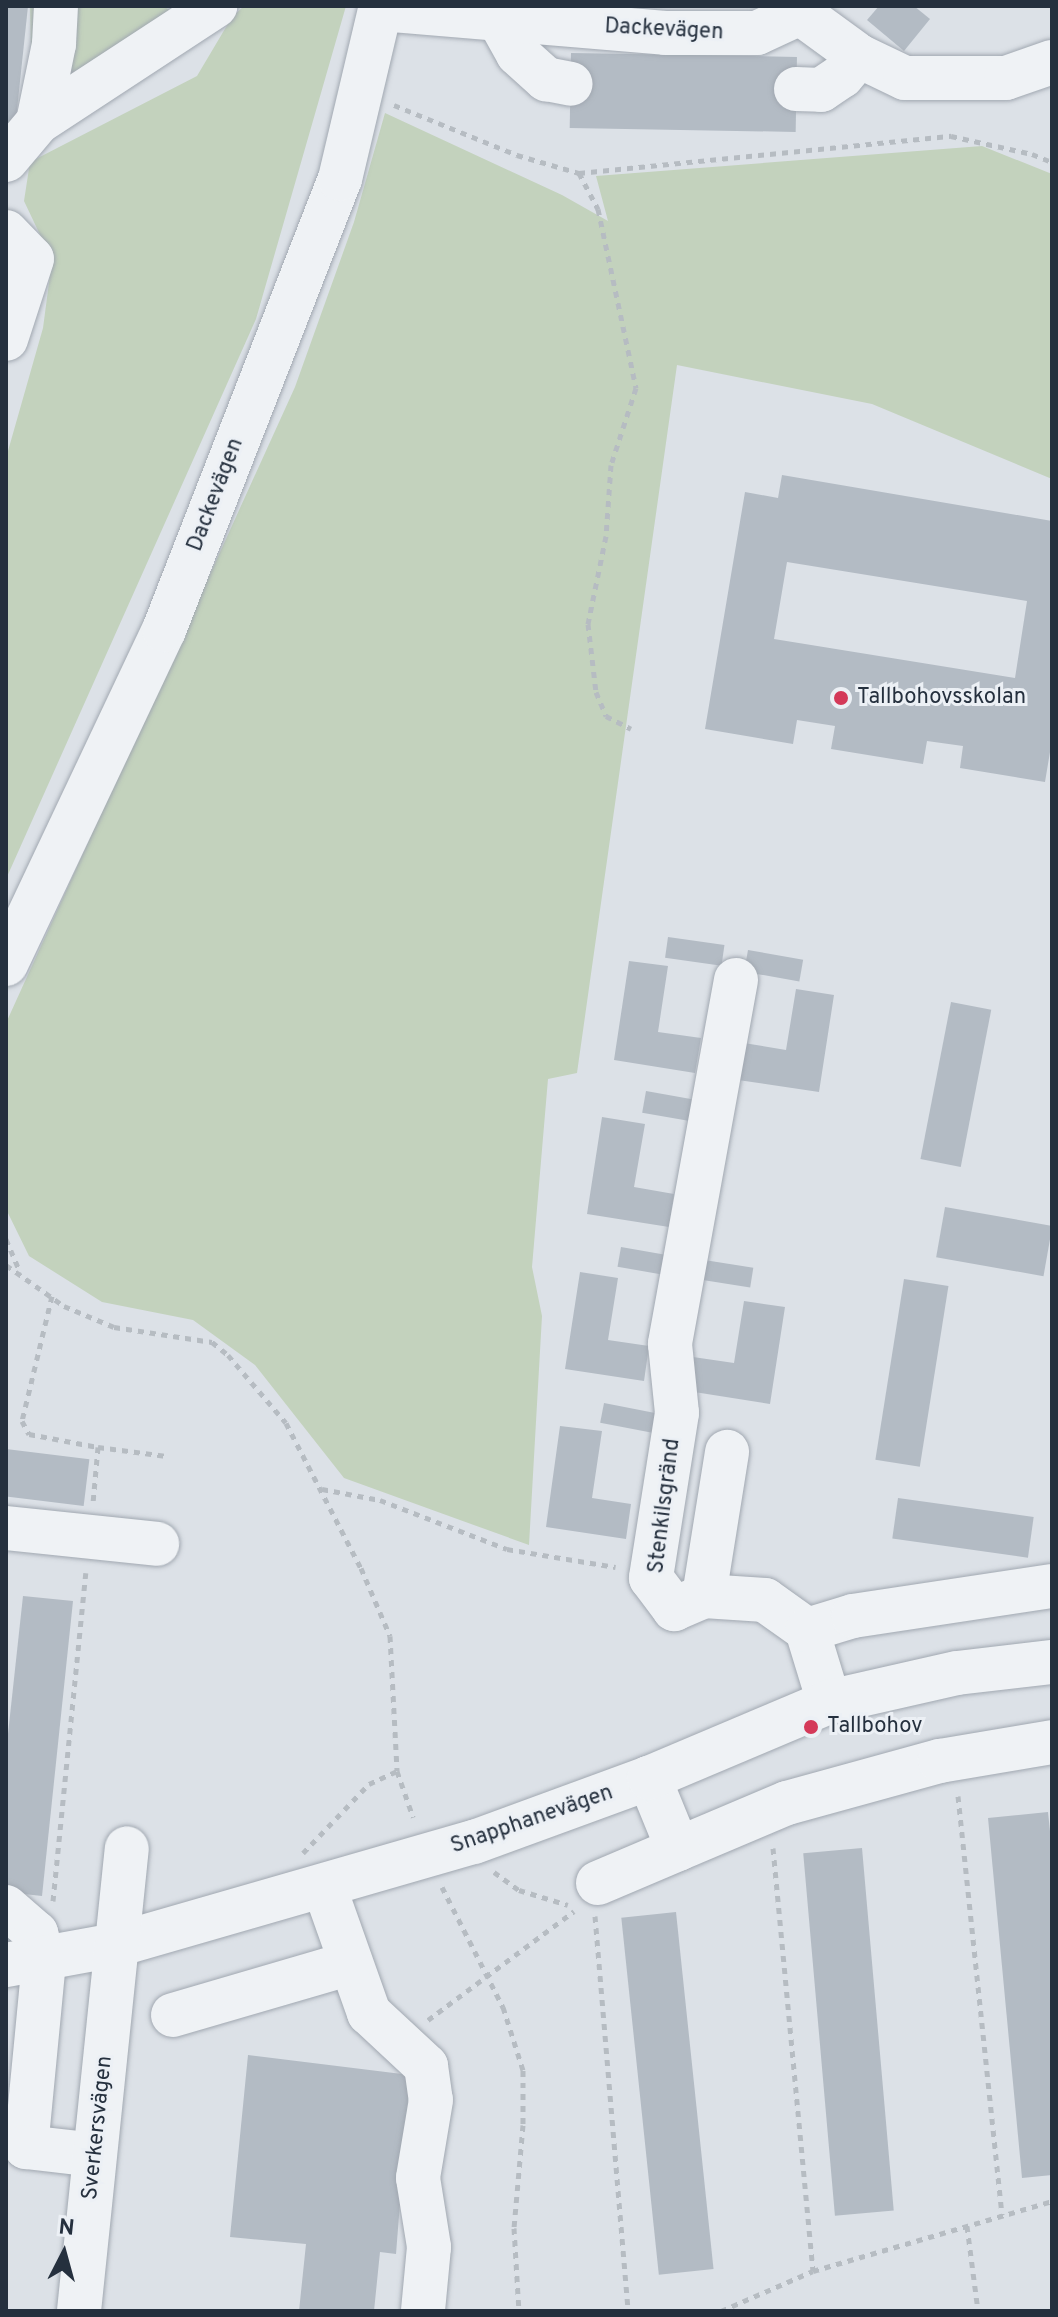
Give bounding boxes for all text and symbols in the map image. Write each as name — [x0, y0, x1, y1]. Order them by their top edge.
street label: Dackevägen — [604, 14, 724, 46]
street label: Dackevägen — [182, 435, 250, 555]
place label: Tallbohovsskolan — [857, 685, 1026, 711]
marker: Tallbohovsskolan — [832, 689, 850, 707]
street label: Stenkilsgränd — [644, 1437, 686, 1575]
place label: Tallbohov — [827, 1714, 923, 1740]
marker: Tallbohov — [802, 1718, 820, 1736]
street label: Snapphanevägen — [447, 1780, 617, 1860]
street label: Sverkersvägen — [77, 2055, 119, 2201]
north arrow — [24, 2213, 104, 2293]
text: N — [57, 2214, 76, 2243]

